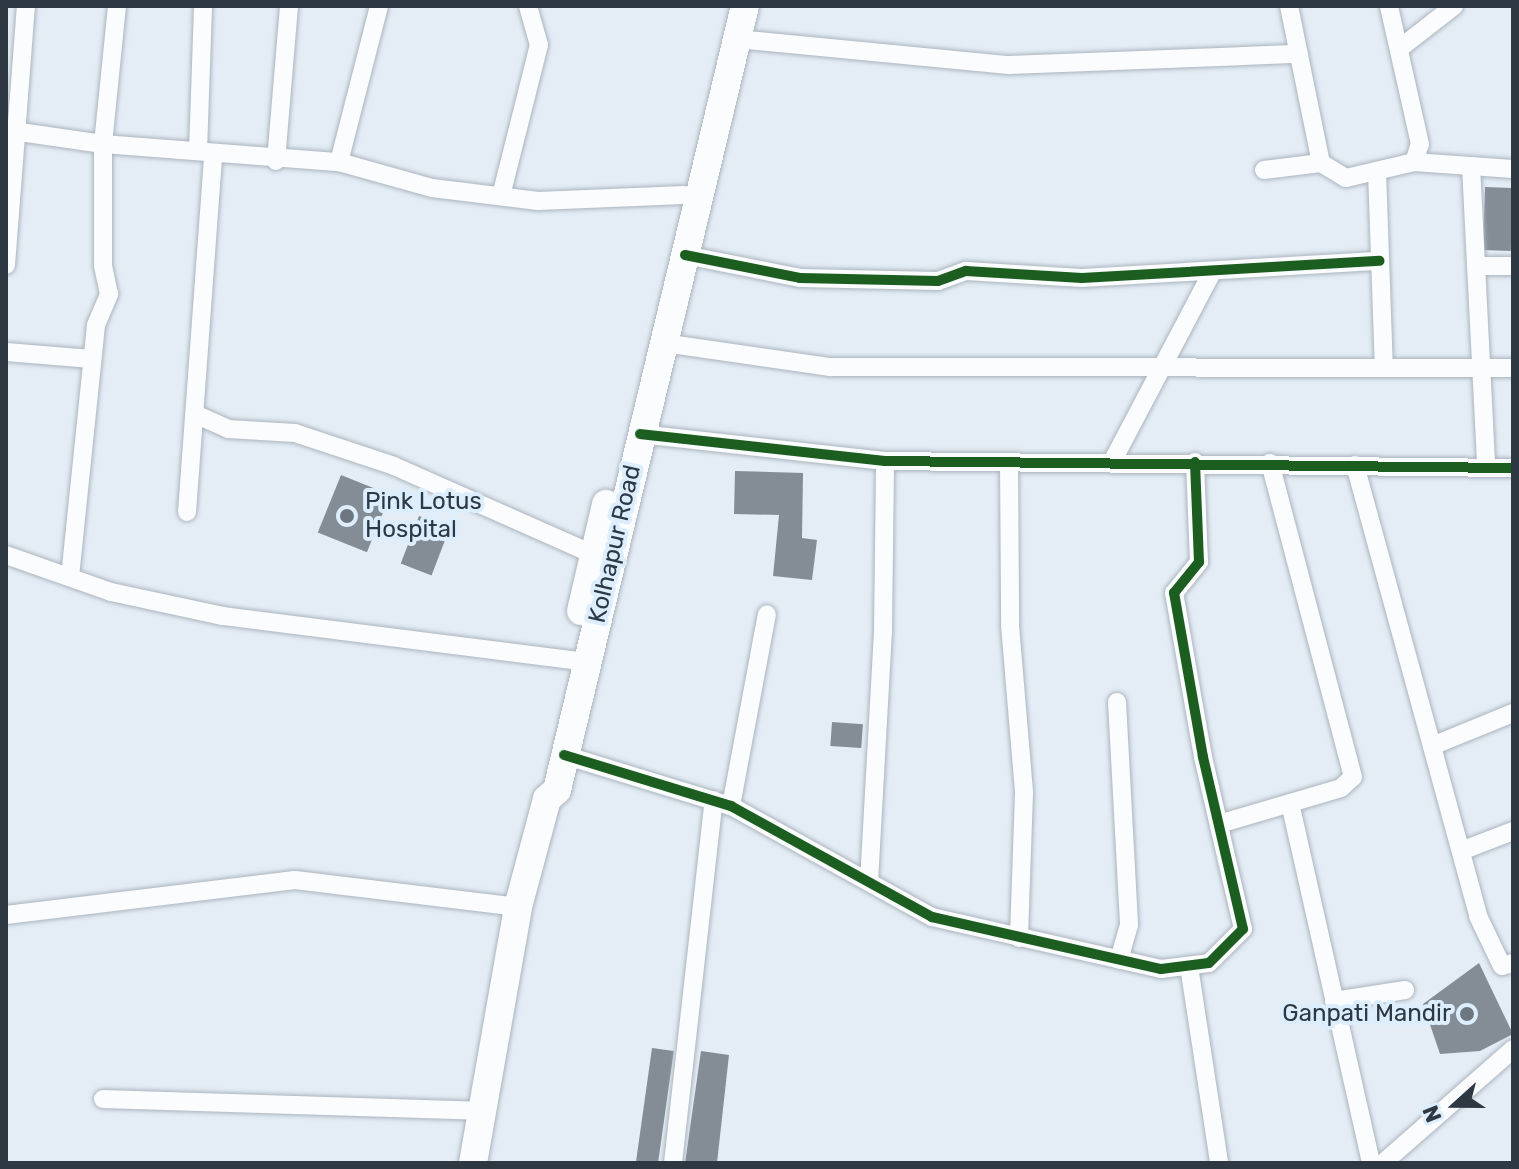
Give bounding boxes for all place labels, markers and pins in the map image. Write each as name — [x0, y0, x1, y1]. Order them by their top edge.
place label: Pink Lotus Hospital — [365, 488, 482, 544]
marker: Pink Lotus Hospital — [336, 505, 358, 527]
place label: Ganpati Mandir — [1282, 1000, 1451, 1028]
marker: Ganpati Mandir — [1458, 1005, 1476, 1023]

